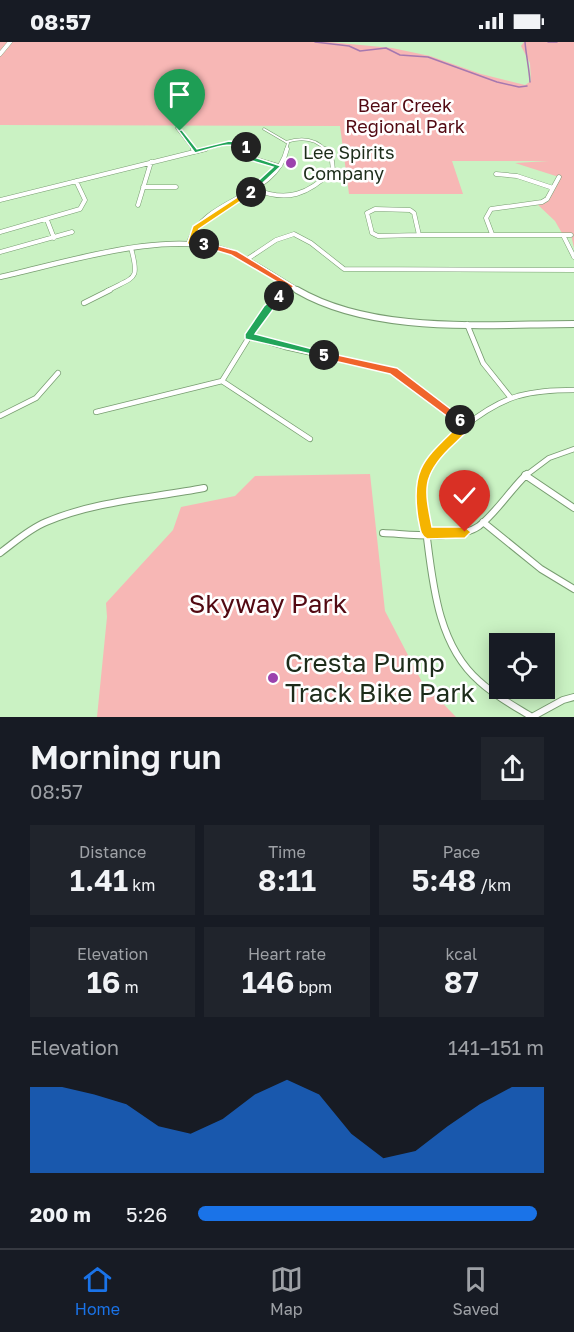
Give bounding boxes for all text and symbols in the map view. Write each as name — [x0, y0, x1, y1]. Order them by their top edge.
text: 08:57 — [30, 8, 91, 35]
pin — [154, 69, 205, 131]
icon: arrive — [163, 78, 196, 111]
park label: Bear Creek Regional Park — [345, 94, 465, 137]
pin: 1 — [231, 132, 261, 162]
text: 1 — [242, 137, 250, 157]
place label: Lee Spirits Company — [303, 141, 394, 184]
marker: Lee Spirits Company — [284, 156, 298, 170]
pin: 2 — [236, 177, 266, 207]
text: 2 — [246, 182, 256, 202]
pin: 3 — [189, 229, 219, 259]
text: 3 — [199, 234, 209, 254]
pin: 4 — [264, 281, 294, 311]
text: 4 — [274, 286, 284, 306]
pin: 5 — [309, 340, 339, 370]
text: 5 — [319, 345, 329, 365]
pin: 6 — [445, 405, 475, 435]
text: 6 — [455, 410, 465, 430]
pin — [439, 470, 490, 532]
icon: check — [448, 479, 481, 512]
park label: Skyway Park — [189, 588, 348, 619]
map controls — [489, 633, 555, 699]
button: locate — [489, 633, 555, 699]
place label: Cresta Pump Track Bike Park — [285, 647, 475, 708]
marker: Cresta Pump Track Bike Park — [266, 671, 280, 685]
text: Morning run — [30, 737, 222, 776]
button: share — [481, 737, 544, 800]
text: 08:57 — [30, 779, 83, 803]
text: Distance — [79, 842, 146, 862]
text: Time — [268, 842, 306, 862]
text: Pace — [443, 842, 480, 862]
text: 1.41 — [70, 862, 128, 898]
text: 8:11 — [258, 862, 316, 898]
text: 5:48 — [411, 862, 476, 898]
text: km — [128, 875, 155, 895]
text: /km — [476, 875, 511, 895]
text: Elevation — [77, 944, 148, 964]
text: Heart rate — [248, 944, 326, 964]
text: kcal — [446, 944, 477, 964]
text: 16 — [87, 964, 121, 1000]
text: 146 — [242, 964, 294, 1000]
text: 87 — [444, 964, 479, 1000]
text: m — [121, 977, 139, 997]
text: bpm — [294, 977, 332, 997]
text: Elevation — [30, 1035, 119, 1059]
text: 141–151 m — [448, 1035, 544, 1059]
text: 200 m — [30, 1202, 91, 1226]
text: 5:26 — [126, 1202, 167, 1226]
tab: Home — [75, 1263, 120, 1319]
tab: Map — [270, 1263, 303, 1319]
tab: Saved — [452, 1263, 499, 1319]

